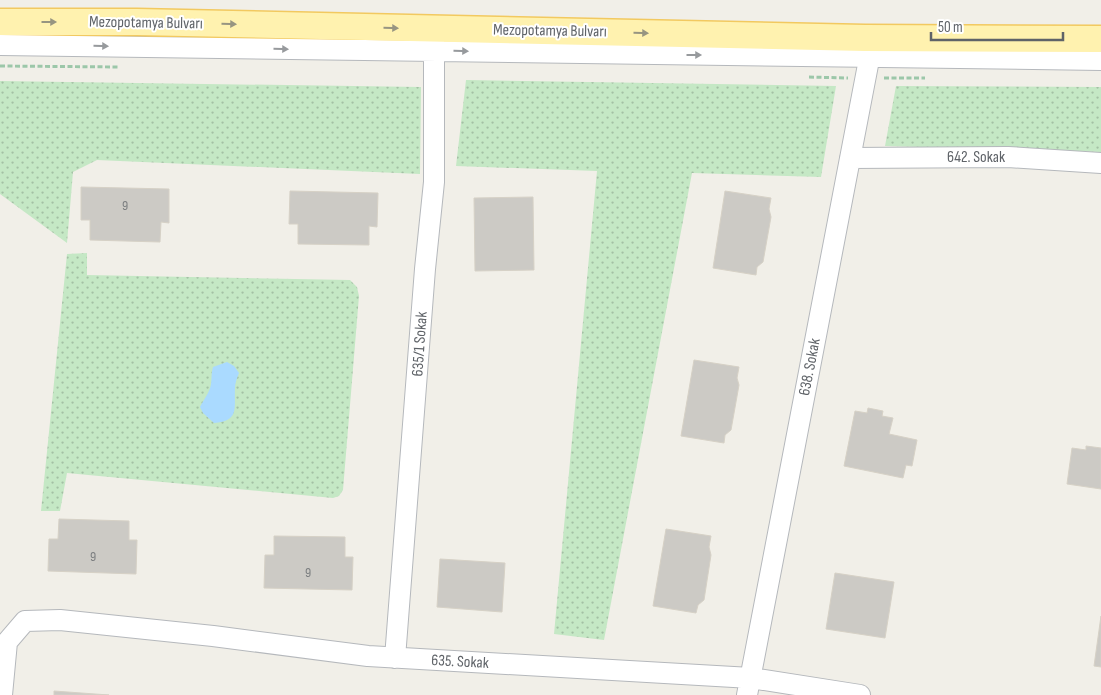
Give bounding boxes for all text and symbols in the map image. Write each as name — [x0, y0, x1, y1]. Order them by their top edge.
scale bar — [931, 10, 1064, 42]
street label: Mezopotamya Bulvarı — [89, 13, 203, 33]
one-way arrow — [41, 18, 57, 26]
text: 50 m — [938, 18, 963, 37]
one-way arrow — [221, 21, 237, 29]
street label: Mezopotamya Bulvarı — [493, 21, 607, 41]
one-way arrow — [383, 24, 399, 32]
one-way arrow — [633, 29, 649, 37]
one-way arrow — [93, 43, 109, 51]
one-way arrow — [273, 45, 289, 53]
one-way arrow — [453, 47, 469, 55]
one-way arrow — [686, 51, 702, 59]
street label: 642. Sokak — [947, 148, 1005, 167]
house number: 9 — [122, 197, 128, 214]
street label: 635/1 Sokak — [408, 311, 432, 377]
street label: 638. Sokak — [795, 337, 825, 397]
house number: 9 — [90, 548, 96, 565]
house number: 9 — [305, 564, 311, 581]
street label: 635. Sokak — [431, 651, 489, 673]

